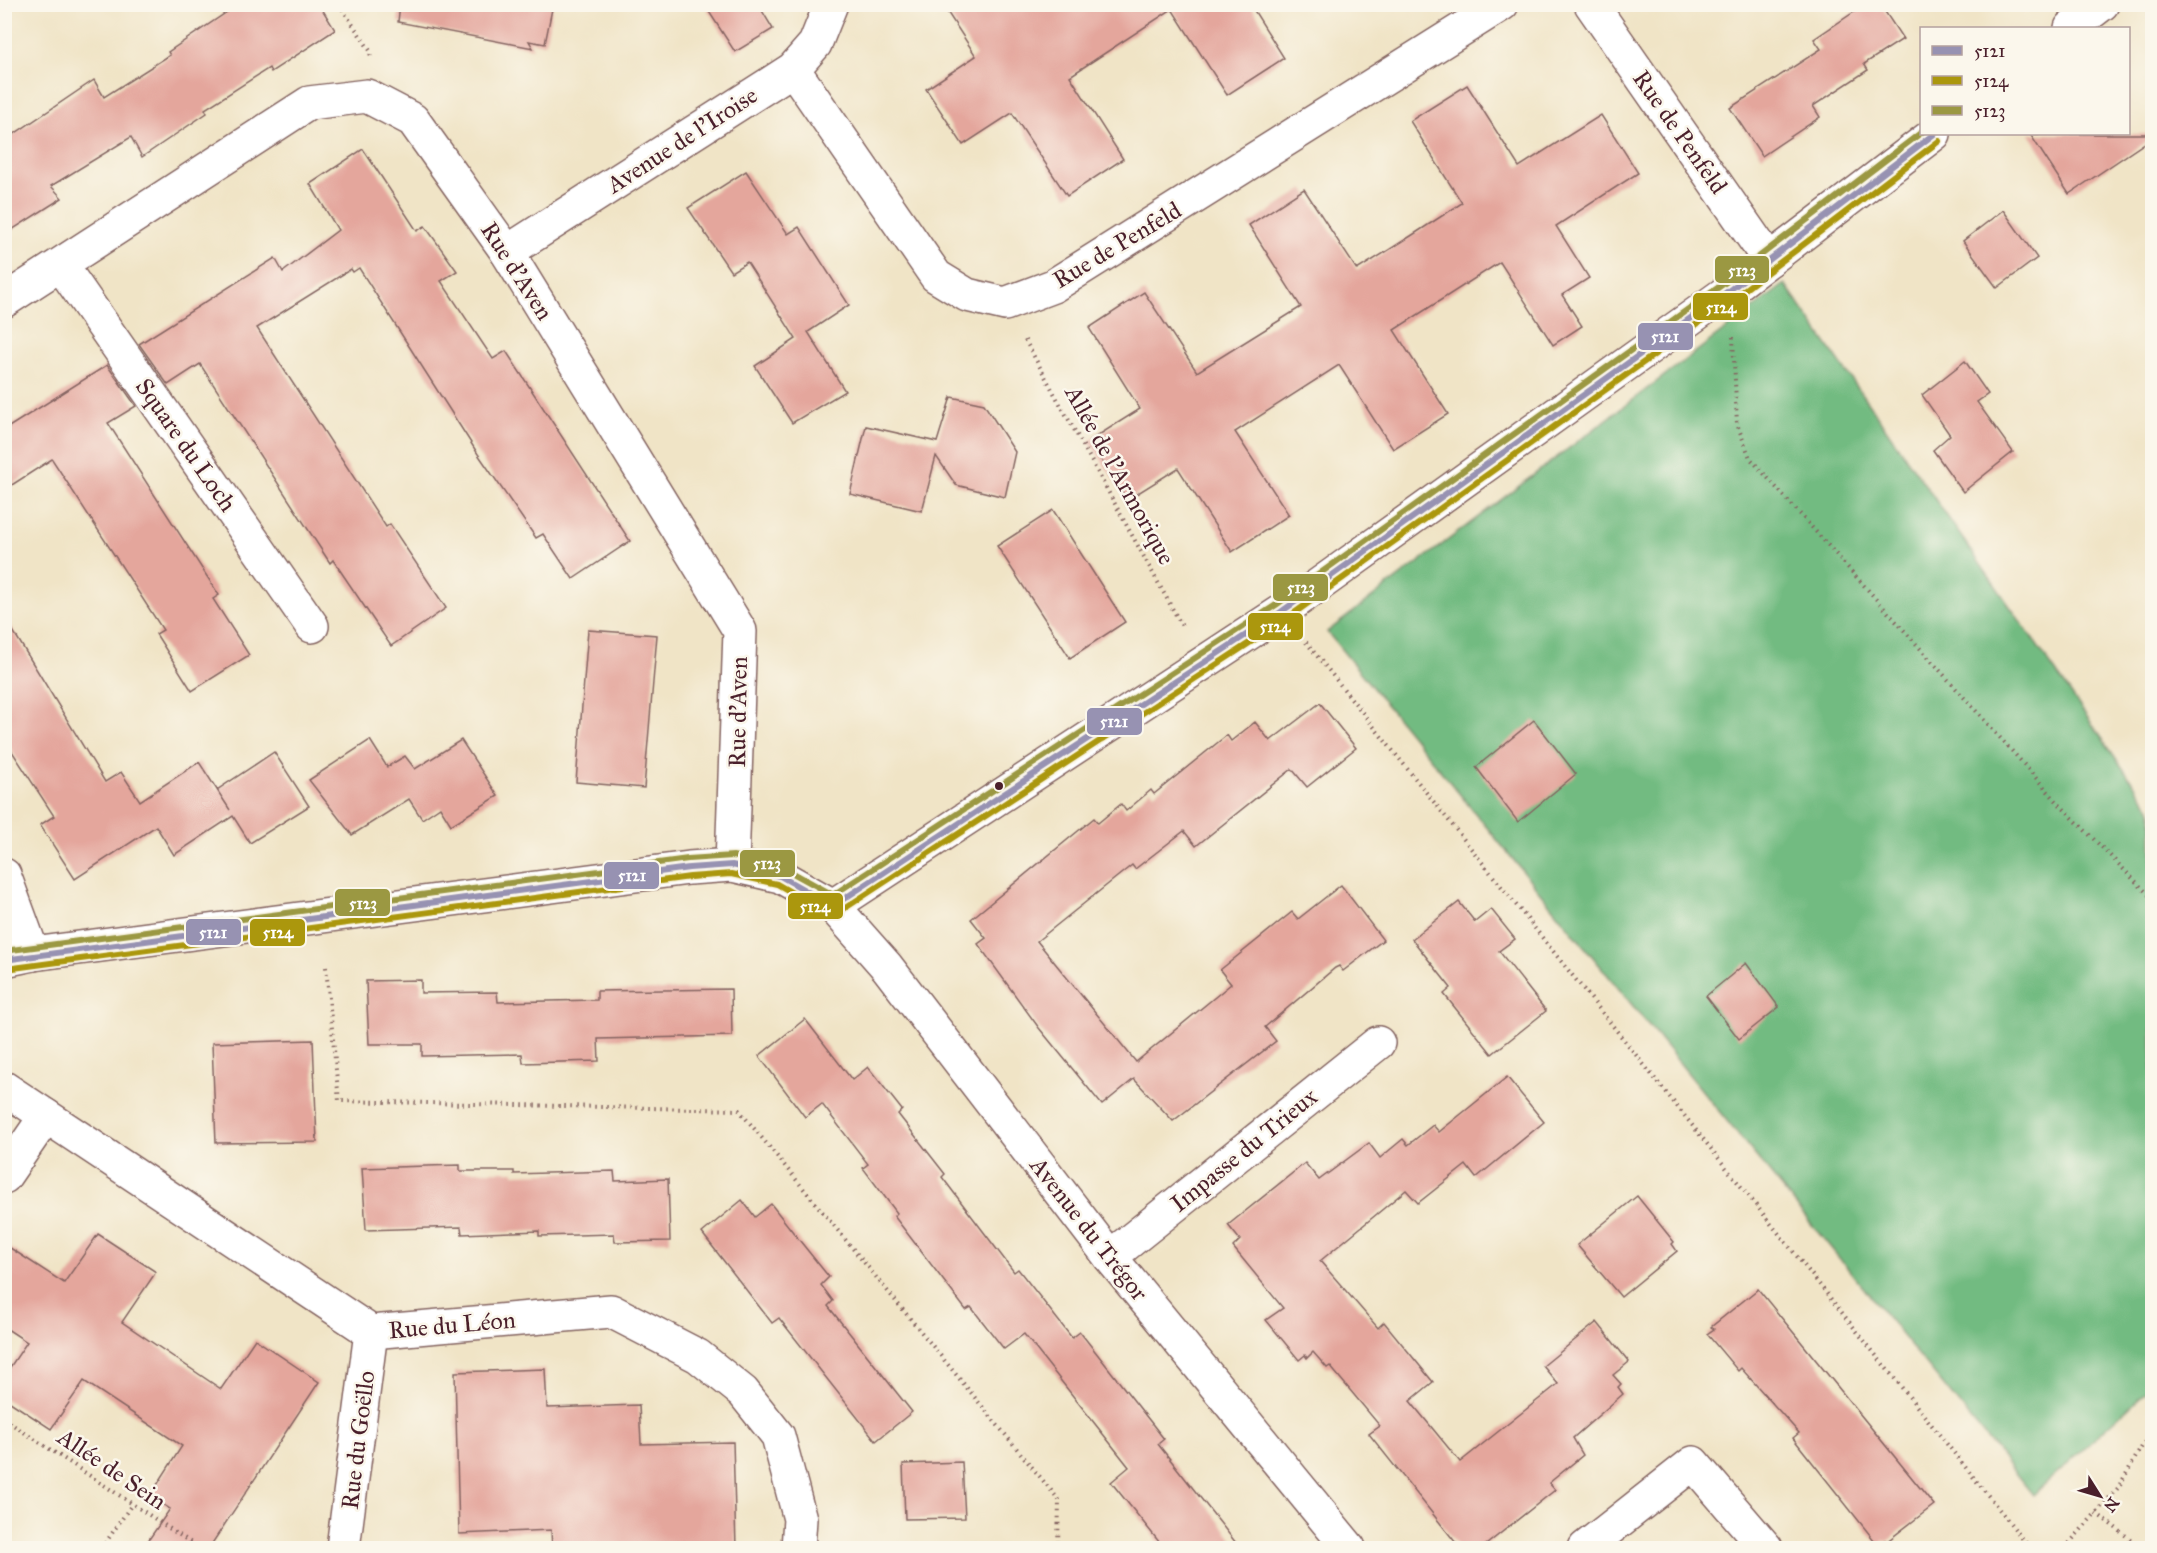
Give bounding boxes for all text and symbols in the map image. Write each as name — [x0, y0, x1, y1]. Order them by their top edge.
legend — [1920, 27, 2130, 135]
text: 5121 — [1974, 40, 2005, 62]
street label: Rue de Penfeld — [1626, 64, 1734, 200]
text: 5124 — [1974, 70, 2009, 92]
street label: Avenue de l'Iroise — [600, 80, 763, 200]
text: 5123 — [1974, 100, 2006, 122]
street label: Rue de Penfeld — [1047, 195, 1187, 295]
street label: Rue d'Aven — [474, 216, 560, 326]
line badge: 5123 — [1714, 255, 1770, 284]
text: 5123 — [1728, 261, 1756, 281]
line badge: 5124 — [1692, 292, 1749, 321]
text: 5124 — [1706, 298, 1737, 318]
line badge: 5121 — [1637, 322, 1694, 351]
text: 5121 — [1651, 327, 1680, 346]
street label: Square du Loch — [129, 373, 243, 517]
street label: Allée de l'Armorique — [1058, 379, 1182, 570]
line badge: 5123 — [1272, 573, 1329, 602]
text: 5123 — [1287, 578, 1315, 598]
line badge: 5124 — [1247, 612, 1304, 641]
text: 5124 — [1260, 617, 1291, 637]
street label: Rue d'Aven — [722, 656, 754, 768]
line badge: 5121 — [1086, 707, 1143, 736]
text: 5121 — [1100, 712, 1129, 731]
unlabelled marker — [993, 780, 1005, 792]
line badge: 5123 — [739, 849, 796, 878]
text: 5123 — [753, 854, 781, 874]
line badge: 5121 — [603, 861, 660, 890]
text: 5121 — [618, 866, 647, 885]
line badge: 5123 — [334, 888, 391, 917]
line badge: 5124 — [787, 892, 844, 920]
text: 5123 — [349, 894, 377, 914]
text: 5124 — [800, 897, 831, 917]
line badge: 5121 — [185, 918, 242, 946]
line badge: 5124 — [249, 918, 306, 947]
text: 5121 — [199, 923, 228, 942]
text: 5124 — [263, 923, 294, 943]
street label: Impasse du Trieux — [1165, 1081, 1324, 1218]
street label: Avenue du Trégor — [1023, 1150, 1154, 1307]
street label: Rue du Léon — [387, 1304, 517, 1346]
street label: Rue du Goëllo — [335, 1369, 381, 1511]
street label: Allée de Sein — [51, 1421, 172, 1516]
north arrow — [2070, 1466, 2130, 1526]
text: N — [2100, 1494, 2123, 1516]

